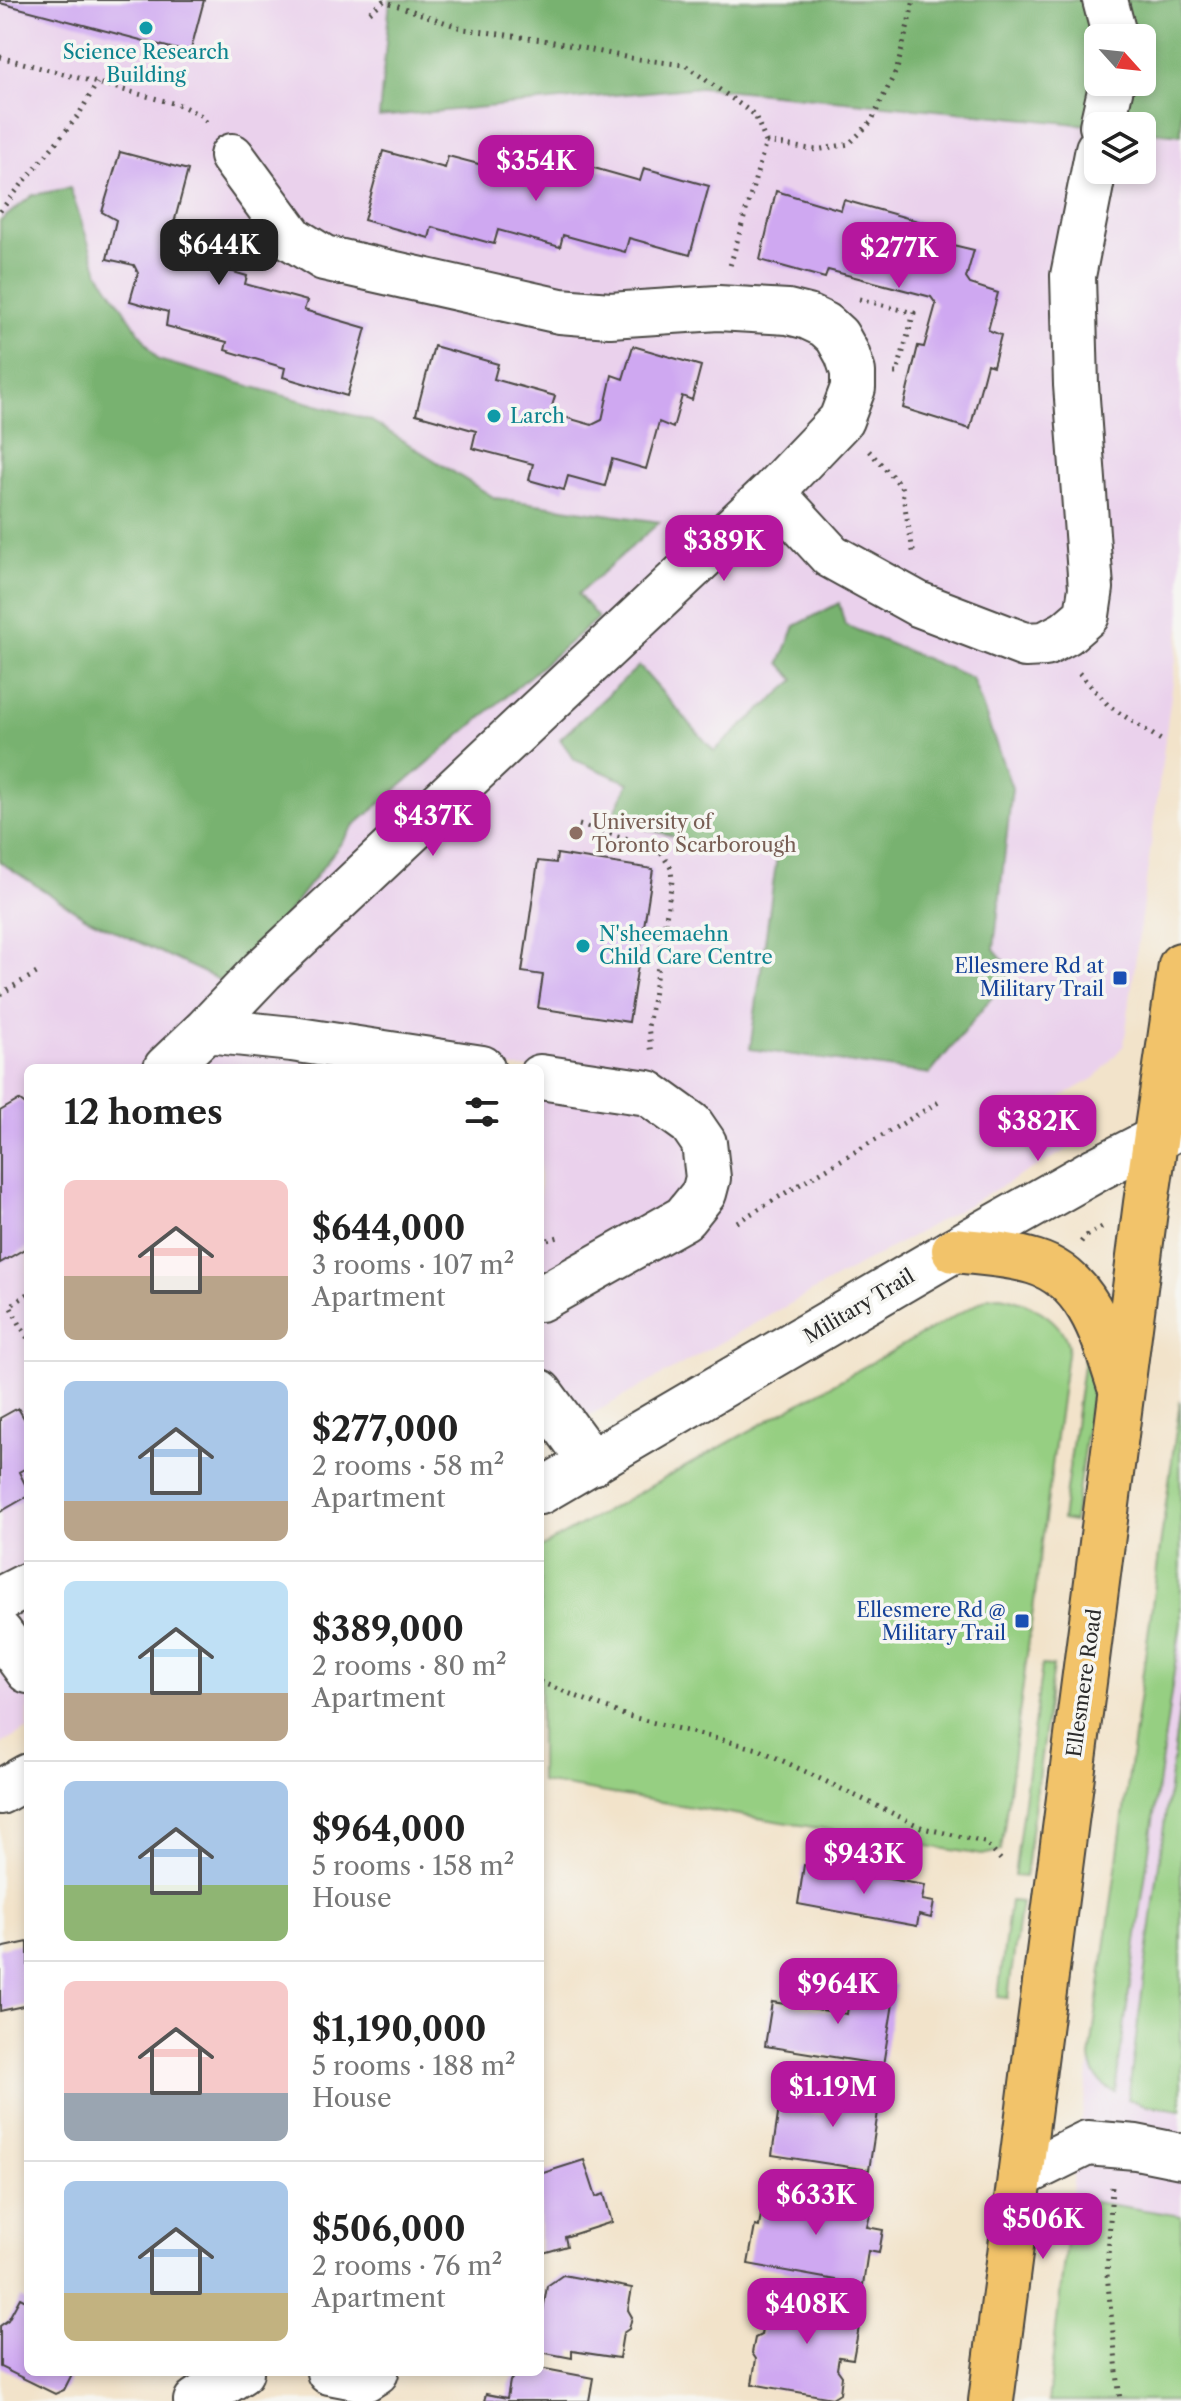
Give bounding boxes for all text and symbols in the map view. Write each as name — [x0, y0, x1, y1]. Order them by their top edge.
marker: Science Research Building — [137, 19, 155, 37]
north arrow — [1084, 24, 1156, 96]
map controls — [1084, 24, 1156, 184]
place label: Science Research Building — [63, 40, 230, 87]
button: layers — [1084, 112, 1156, 184]
pin: $354K — [480, 135, 592, 203]
text: $354K — [496, 145, 576, 177]
pin: $644K — [163, 219, 275, 287]
pin: $277K — [843, 222, 955, 290]
text: $644K — [178, 229, 260, 261]
text: $277K — [860, 232, 938, 264]
place label: Larch — [510, 404, 565, 428]
marker: Larch — [485, 407, 503, 425]
pin: $389K — [668, 515, 780, 583]
text: $389K — [683, 525, 765, 557]
pin: $437K — [377, 790, 489, 858]
text: $437K — [394, 800, 472, 832]
place label: University of Toronto Scarborough — [592, 810, 797, 857]
marker: University of Toronto Scarborough — [567, 824, 585, 842]
place label: N'sheemaehn Child Care Centre — [599, 922, 773, 969]
marker: N'sheemaehn Child Care Centre — [574, 937, 592, 955]
place label: Ellesmere Rd at Military Trail — [954, 954, 1104, 1001]
marker: Ellesmere Rd at Military Trail — [1111, 969, 1129, 987]
icon: filters — [460, 1090, 504, 1134]
text: 12 homes — [64, 1091, 223, 1133]
pin: $382K — [982, 1095, 1094, 1163]
text: $382K — [997, 1105, 1079, 1137]
text: $644,000 — [312, 1207, 466, 1249]
icon: home — [128, 1212, 224, 1308]
text: 3 rooms · 107 m² — [312, 1249, 514, 1281]
street label: Military Trail — [800, 1264, 919, 1348]
text: Apartment — [312, 1281, 445, 1313]
text: $277,000 — [312, 1408, 459, 1450]
icon: home — [128, 1413, 224, 1509]
text: 2 rooms · 58 m² — [312, 1450, 504, 1482]
text: Apartment — [312, 1482, 445, 1514]
place label: Ellesmere Rd @ Military Trail — [856, 1598, 1006, 1645]
street label: Ellesmere Road — [1062, 1607, 1106, 1759]
text: $389,000 — [312, 1608, 464, 1650]
marker: Ellesmere Rd @ Military Trail — [1013, 1612, 1031, 1630]
icon: home — [128, 1613, 224, 1709]
text: 2 rooms · 80 m² — [312, 1650, 507, 1682]
text: Apartment — [312, 1682, 445, 1714]
text: $964,000 — [312, 1808, 466, 1850]
icon: home — [128, 1813, 224, 1909]
pin: $943K — [808, 1828, 920, 1896]
text: $943K — [824, 1838, 904, 1870]
text: 5 rooms · 158 m² — [312, 1850, 514, 1882]
text: House — [312, 1882, 392, 1914]
pin: $964K — [782, 1958, 894, 2026]
text: $964K — [797, 1968, 879, 2000]
text: $1,190,000 — [312, 2008, 486, 2050]
icon: home — [128, 2013, 224, 2109]
text: 5 rooms · 188 m² — [312, 2050, 516, 2082]
pin: $1.19M — [768, 2061, 898, 2129]
text: $1.19M — [789, 2071, 877, 2103]
text: House — [312, 2082, 392, 2114]
pin: $633K — [760, 2169, 872, 2237]
text: $633K — [776, 2179, 856, 2211]
pin: $506K — [987, 2193, 1099, 2261]
text: $506K — [1002, 2203, 1084, 2235]
text: $506,000 — [312, 2208, 466, 2250]
icon: home — [128, 2213, 224, 2309]
text: 2 rooms · 76 m² — [312, 2250, 502, 2282]
pin: $408K — [751, 2278, 863, 2346]
text: Apartment — [312, 2282, 445, 2314]
text: $408K — [765, 2288, 849, 2320]

